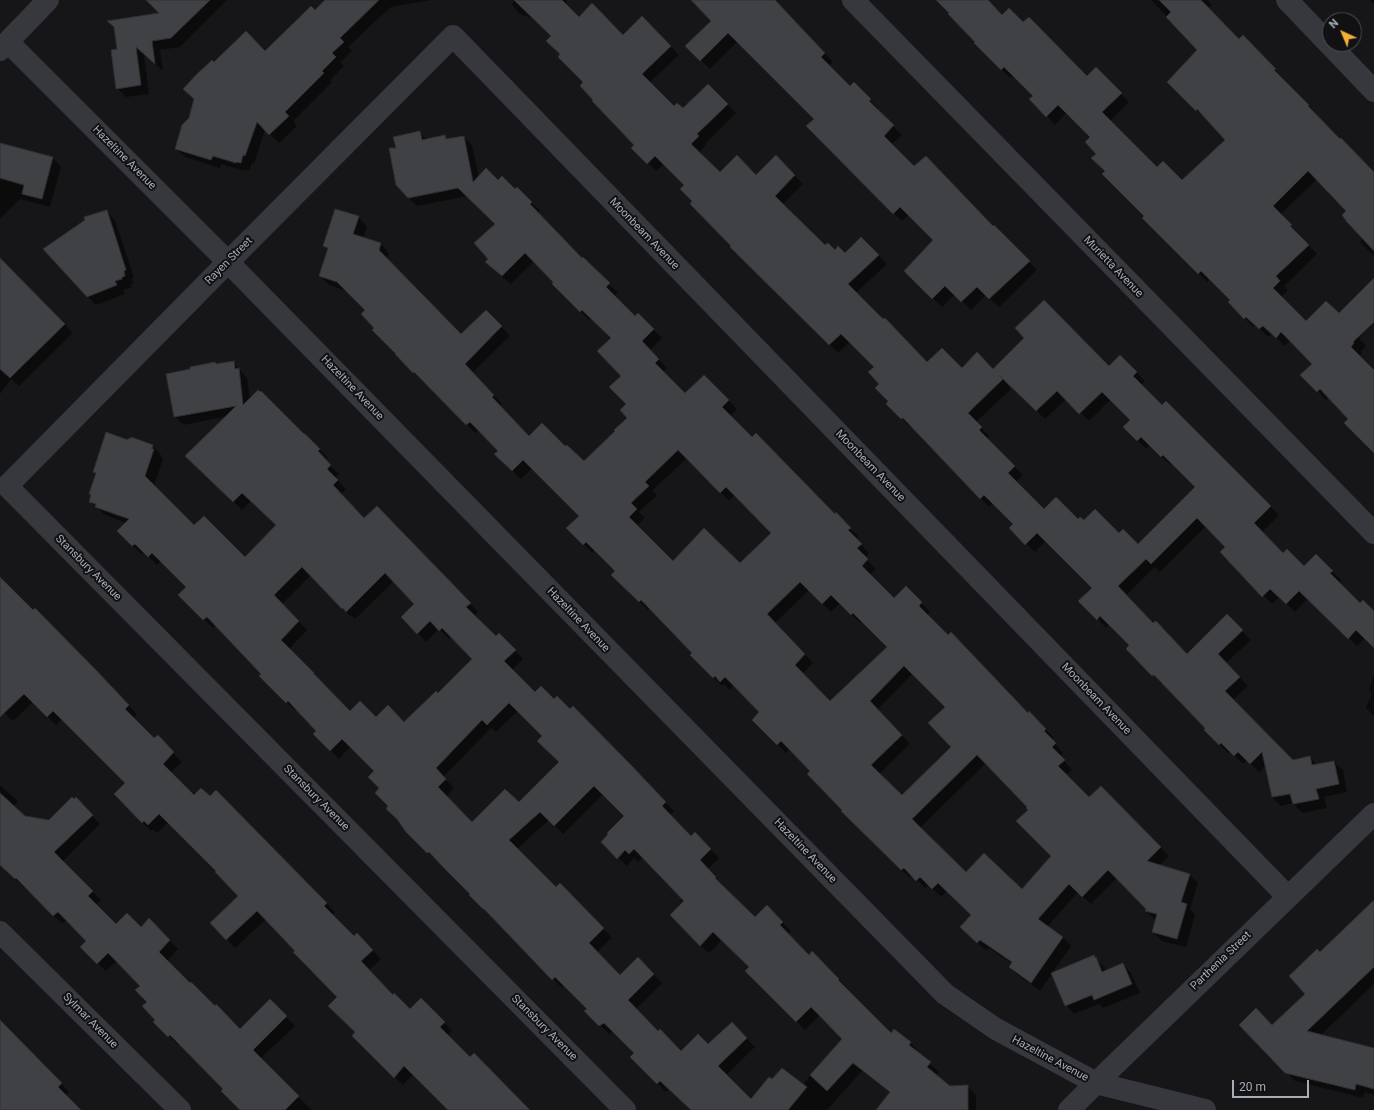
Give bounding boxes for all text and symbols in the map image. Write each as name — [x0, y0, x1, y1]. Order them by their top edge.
north arrow — [1322, 12, 1362, 52]
text: N — [1327, 16, 1341, 31]
street label: Hazeltine Avenue — [89, 123, 159, 193]
street label: Moonbeam Avenue — [606, 195, 682, 273]
street label: Murietta Avenue — [1081, 234, 1145, 300]
street label: Rayen Street — [203, 235, 255, 287]
street label: Hazeltine Avenue — [318, 353, 386, 423]
street label: Moonbeam Avenue — [832, 427, 908, 505]
street label: Stansbury Avenue — [52, 532, 124, 604]
street label: Hazeltine Avenue — [544, 585, 612, 655]
street label: Moonbeam Avenue — [1058, 660, 1134, 738]
street label: Stansbury Avenue — [280, 762, 352, 834]
street label: Hazeltine Avenue — [771, 816, 839, 886]
street label: Parthenia Street — [1188, 929, 1254, 993]
street label: Sylmar Avenue — [60, 991, 120, 1051]
street label: Stansbury Avenue — [508, 992, 580, 1064]
street label: Hazeltine Avenue — [1010, 1033, 1090, 1085]
scale bar — [1234, 1072, 1311, 1098]
text: 20 m — [1239, 1080, 1266, 1094]

